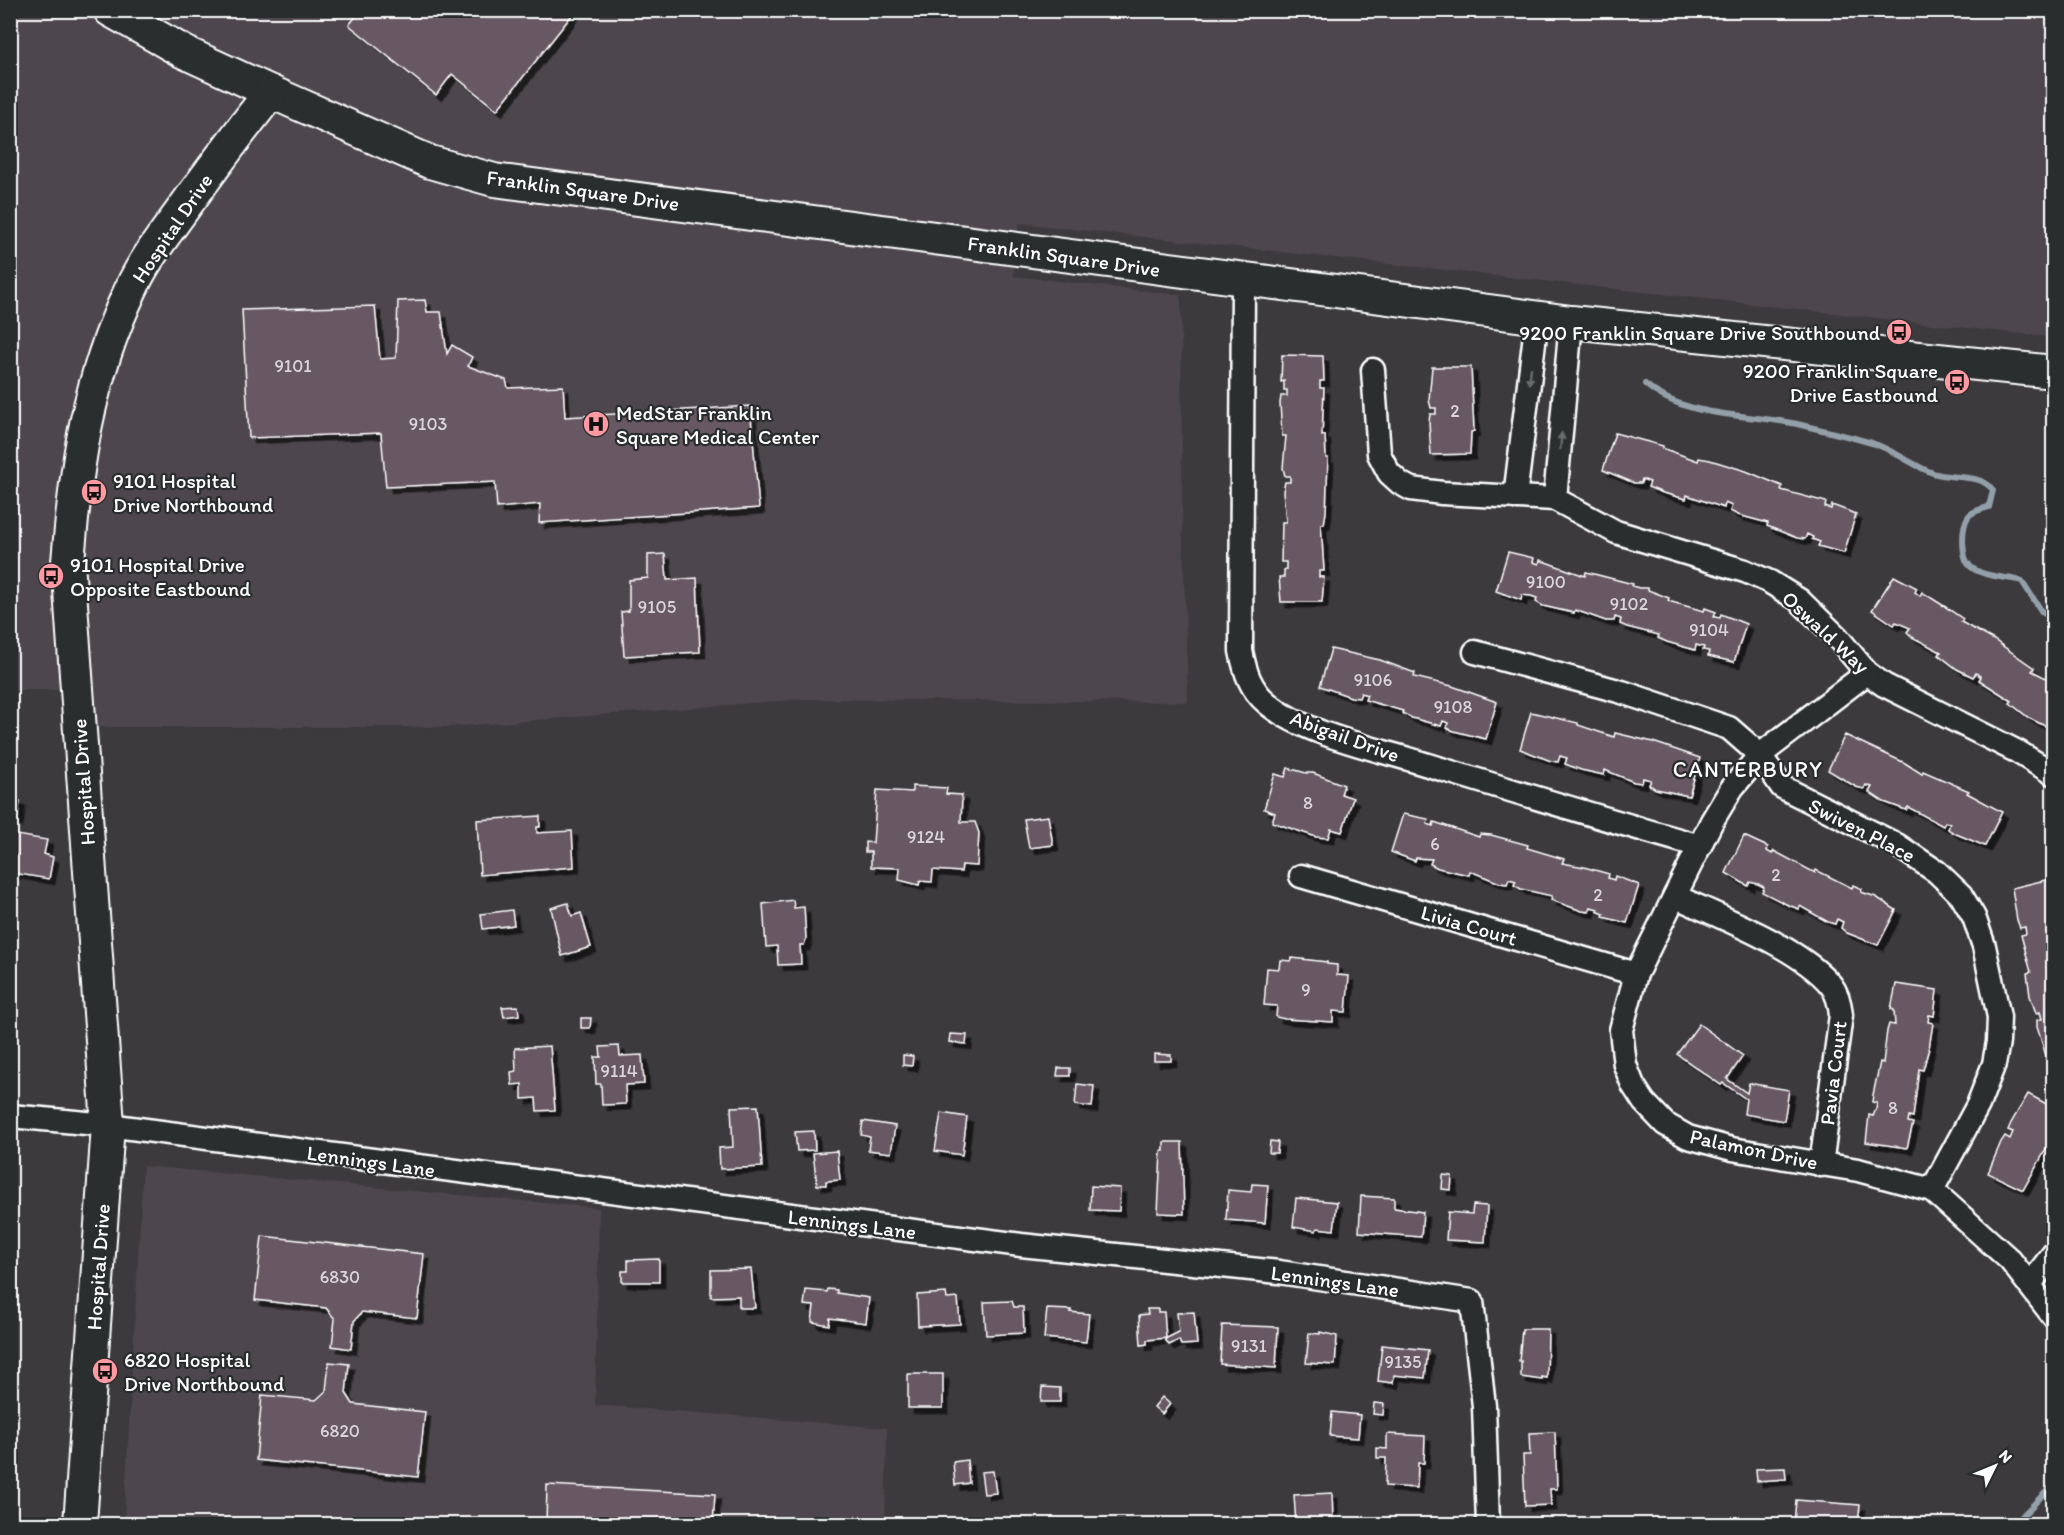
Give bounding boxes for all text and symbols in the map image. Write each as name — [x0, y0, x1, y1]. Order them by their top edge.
street label: Franklin Square Drive — [485, 164, 681, 216]
street label: Hospital Drive — [126, 168, 218, 288]
street label: Franklin Square Drive — [966, 230, 1162, 282]
bus stop icon: 9200 Franklin Square Drive Southbound — [1884, 317, 1914, 347]
place label: 9200 Franklin Square Drive Southbound — [1519, 320, 1880, 345]
house number: 9101 — [274, 355, 312, 377]
place label: 9200 Franklin Square Drive Eastbound — [1743, 358, 1938, 407]
one-way arrow — [1525, 366, 1535, 385]
bus stop icon: 9200 Franklin Square Drive Eastbound — [1942, 367, 1972, 397]
place label: MedStar Franklin Square Medical Center — [616, 400, 819, 449]
house number: 2 — [1450, 400, 1460, 422]
hospital icon: MedStar Franklin Square Medical Center — [581, 409, 611, 439]
house number: 9103 — [409, 413, 448, 435]
one-way arrow — [1556, 432, 1565, 451]
place label: 9101 Hospital Drive Northbound — [113, 468, 273, 517]
bus stop icon: 9101 Hospital Drive Northbound — [79, 477, 109, 507]
place label: 9101 Hospital Drive Opposite Eastbound — [70, 552, 251, 601]
bus stop icon: 9101 Hospital Drive Opposite Eastbound — [36, 561, 66, 591]
house number: 9100 — [1526, 571, 1566, 593]
street label: Oswald Way — [1777, 585, 1875, 679]
house number: 9102 — [1610, 593, 1649, 615]
house number: 9105 — [638, 596, 676, 618]
house number: 9104 — [1689, 619, 1729, 641]
house number: 9106 — [1354, 669, 1392, 691]
house number: 9108 — [1434, 696, 1472, 718]
street label: Abigail Drive — [1287, 705, 1403, 767]
street label: Hospital Drive — [66, 718, 100, 846]
district label: CANTERBURY — [1673, 756, 1823, 783]
house number: 8 — [1303, 792, 1313, 814]
street label: Swiven Place — [1805, 792, 1919, 868]
house number: 9124 — [907, 826, 945, 848]
house number: 6 — [1430, 833, 1440, 855]
house number: 2 — [1771, 864, 1781, 886]
house number: 2 — [1593, 884, 1603, 906]
street label: Livia Court — [1418, 899, 1520, 951]
house number: 9 — [1301, 979, 1311, 1001]
street label: Pavia Court — [1814, 1019, 1852, 1127]
house number: 9114 — [601, 1060, 638, 1082]
house number: 8 — [1888, 1097, 1898, 1119]
street label: Palamon Drive — [1688, 1123, 1820, 1175]
street label: Lennings Lane — [305, 1140, 437, 1182]
street label: Hospital Drive — [81, 1203, 115, 1331]
street label: Lennings Lane — [786, 1204, 918, 1244]
street label: Lennings Lane — [1269, 1260, 1401, 1302]
house number: 6830 — [320, 1266, 360, 1288]
house number: 9131 — [1231, 1335, 1267, 1357]
place label: 6820 Hospital Drive Northbound — [124, 1347, 284, 1396]
house number: 9135 — [1384, 1351, 1422, 1373]
bus stop icon: 6820 Hospital Drive Northbound — [90, 1356, 120, 1386]
house number: 6820 — [320, 1420, 360, 1442]
north arrow — [1965, 1436, 2025, 1496]
text: N — [1995, 1446, 2016, 1467]

